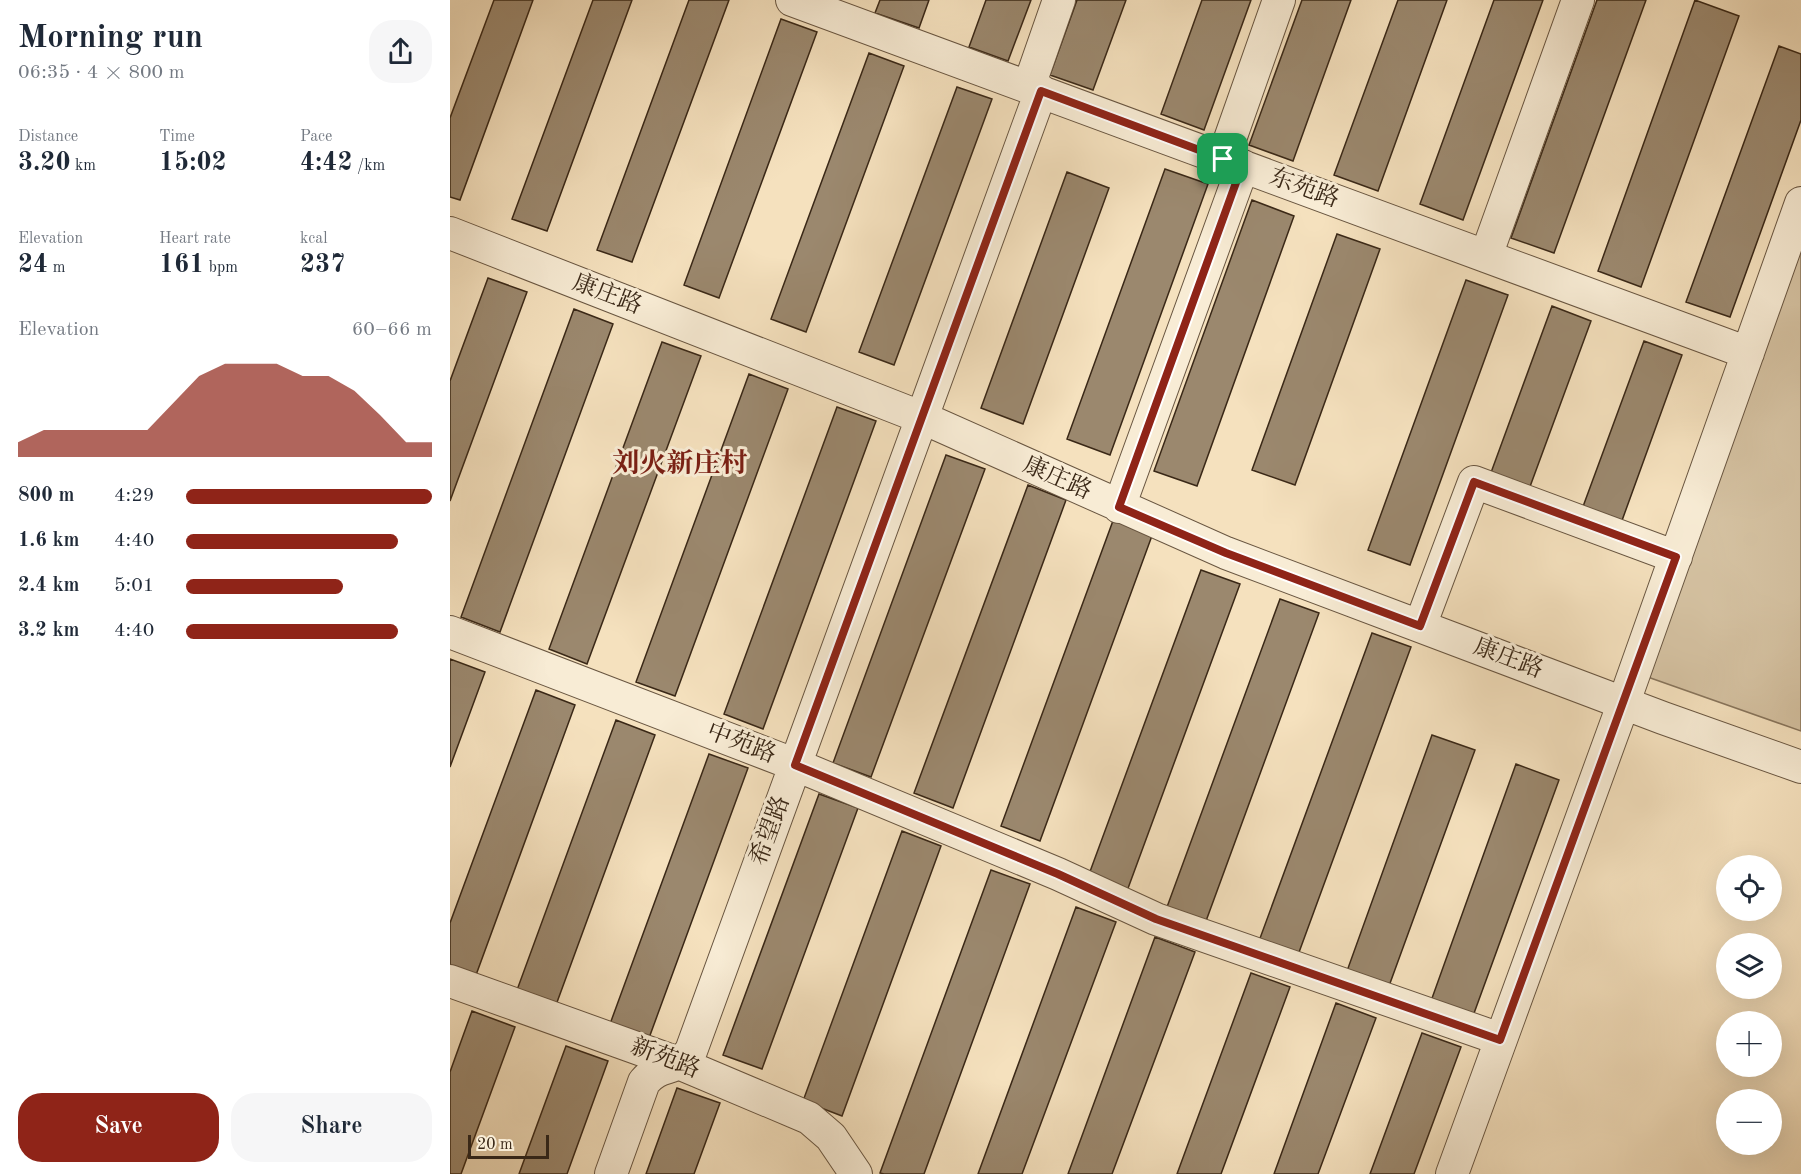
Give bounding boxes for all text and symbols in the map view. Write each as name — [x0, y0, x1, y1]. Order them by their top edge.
button: share — [369, 20, 432, 83]
text: Morning run — [18, 22, 203, 55]
text: 06:35 · 4 × 800 m — [18, 63, 185, 83]
text: Distance — [18, 129, 78, 145]
text: Time — [159, 129, 195, 145]
text: Pace — [300, 129, 332, 145]
pin — [1197, 133, 1248, 184]
icon: arrive — [1206, 142, 1239, 175]
text: 3.20 — [18, 150, 71, 176]
text: 15:02 — [159, 150, 227, 176]
text: 4:42 — [300, 150, 353, 176]
text: km — [71, 158, 96, 174]
text: /km — [353, 158, 385, 174]
street label: 东苑路 — [1266, 163, 1343, 213]
text: Elevation — [18, 231, 83, 247]
text: Heart rate — [159, 231, 231, 247]
text: kcal — [300, 231, 328, 247]
text: 24 — [18, 252, 48, 278]
text: 161 — [159, 252, 204, 278]
text: 237 — [300, 252, 345, 278]
text: m — [48, 260, 65, 276]
text: bpm — [204, 260, 238, 276]
street label: 康庄路 — [569, 268, 646, 319]
text: Elevation — [18, 320, 99, 340]
text: 60–66 m — [352, 320, 432, 340]
district label: 刘火新庄村 — [613, 448, 748, 478]
street label: 康庄路 — [1019, 451, 1096, 505]
text: 800 m — [18, 486, 74, 506]
text: 4:29 — [114, 486, 154, 506]
text: 1.6 km — [18, 531, 80, 551]
text: 4:40 — [114, 531, 154, 551]
text: 2.4 km — [18, 576, 80, 596]
text: 5:01 — [114, 576, 154, 596]
text: 3.2 km — [18, 621, 80, 641]
text: 4:40 — [114, 621, 154, 641]
street label: 康庄路 — [1470, 632, 1547, 683]
street label: 中苑路 — [703, 717, 780, 768]
street label: 希望路 — [745, 792, 795, 869]
map controls — [1716, 855, 1782, 1155]
button: locate — [1716, 855, 1782, 921]
button: layers — [1716, 933, 1782, 999]
button: + — [1716, 1011, 1782, 1077]
street label: 新苑路 — [627, 1032, 704, 1083]
button: − — [1716, 1089, 1782, 1155]
button: Save — [18, 1093, 219, 1162]
button: Share — [231, 1093, 432, 1162]
scale bar — [468, 1132, 549, 1160]
text: 20 m — [477, 1137, 513, 1153]

